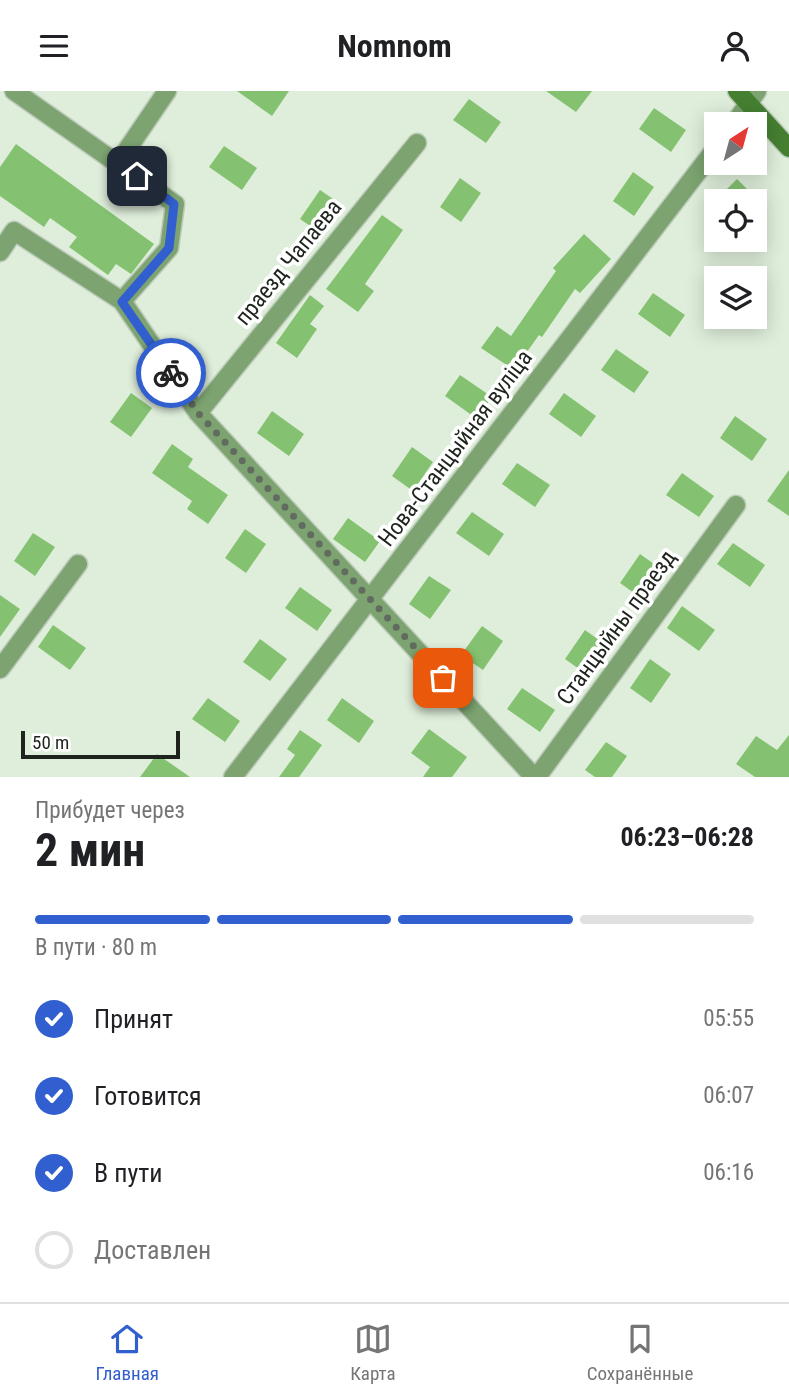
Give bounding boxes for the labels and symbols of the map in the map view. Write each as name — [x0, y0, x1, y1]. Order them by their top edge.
north arrow — [704, 112, 766, 175]
pin — [107, 146, 167, 206]
street label: праезд Чапаева — [230, 194, 347, 331]
courier — [136, 338, 206, 408]
street label: Нова-Станцыйная вуліца — [373, 345, 538, 552]
street label: Станцыйны праезд — [551, 545, 682, 710]
pin — [413, 648, 473, 708]
scale bar — [21, 728, 180, 760]

